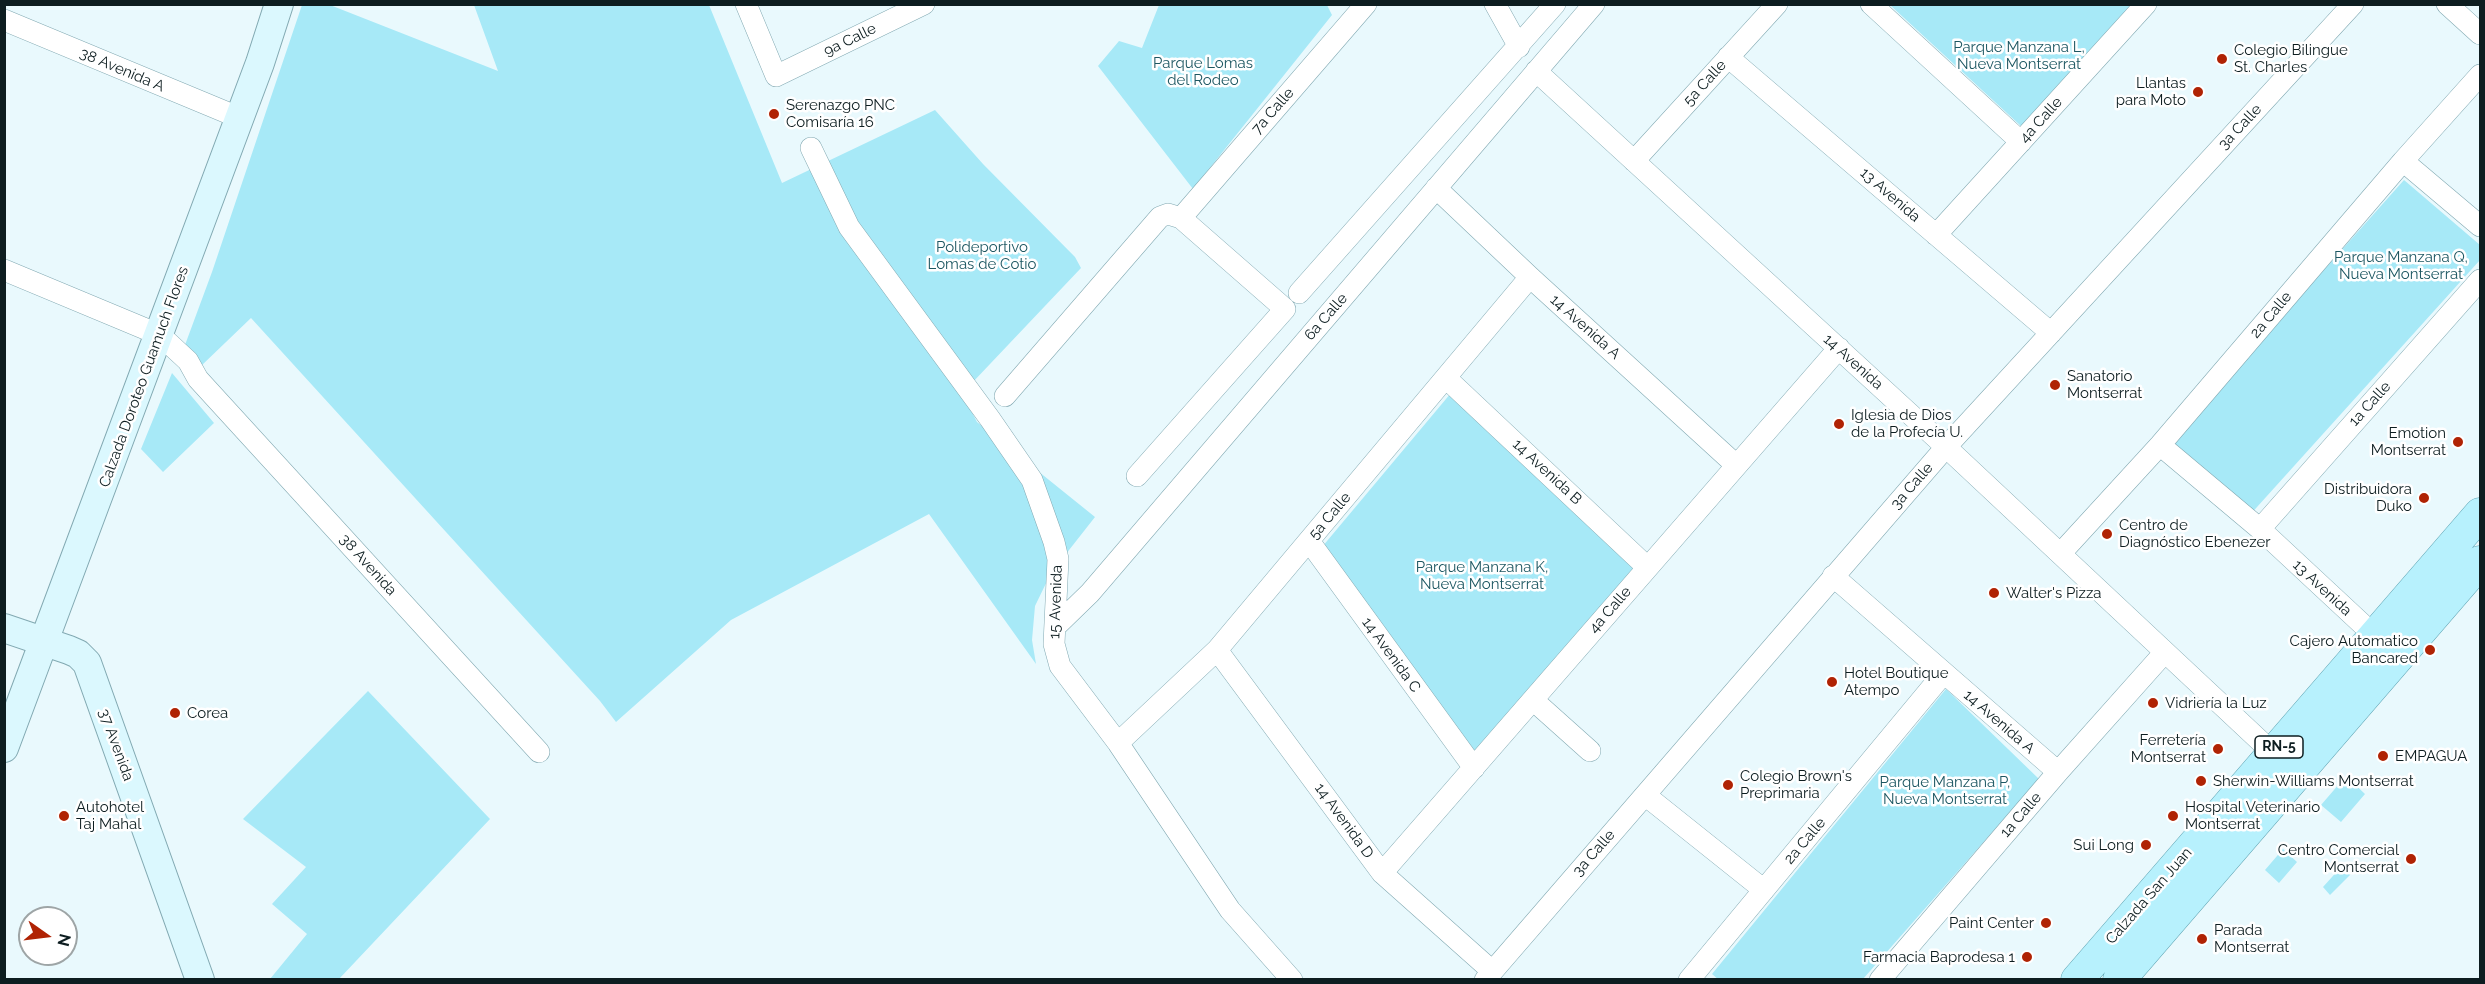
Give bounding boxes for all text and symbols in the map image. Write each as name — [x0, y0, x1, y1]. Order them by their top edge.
street label: 9a Calle — [821, 20, 879, 60]
park label: Parque Manzana L, Nueva Montserrat — [1953, 38, 2085, 73]
place label: Colegio Bilingue St. Charles — [2234, 41, 2348, 76]
street label: 38 Avenida A — [77, 44, 167, 96]
marker: Colegio Bilingue St. Charles — [2215, 52, 2229, 66]
park label: Parque Lomas del Rodeo — [1153, 54, 1253, 89]
street label: 5a Calle — [1680, 56, 1730, 110]
place label: Llantas para Moto — [2116, 74, 2186, 109]
street label: 7a Calle — [1248, 84, 1298, 138]
marker: Llantas para Moto — [2191, 85, 2205, 99]
street label: 4a Calle — [2016, 93, 2066, 147]
place label: Serenazgo PNC Comisaría 16 — [786, 96, 895, 131]
street label: 3a Calle — [2215, 101, 2265, 153]
marker: Serenazgo PNC Comisaría 16 — [767, 107, 781, 121]
street label: 13 Avenida — [1856, 164, 1924, 226]
park label: Polideportivo Lomas de Cotio — [928, 238, 1036, 273]
park label: Parque Manzana Q, Nueva Montserrat — [2334, 248, 2468, 283]
street label: Calzada Doroteo Guamuch Flores — [96, 264, 192, 490]
street label: 2a Calle — [2246, 288, 2296, 342]
street label: 6a Calle — [1301, 290, 1351, 344]
street label: 14 Avenida A — [1546, 291, 1624, 363]
street label: 14 Avenida — [1819, 331, 1887, 393]
place label: Sanatorio Montserrat — [2067, 367, 2142, 402]
marker: Sanatorio Montserrat — [2048, 378, 2062, 392]
street label: 1a Calle — [2345, 378, 2395, 430]
place label: Iglesia de Dios de la Profecía U. — [1851, 406, 1963, 441]
marker: Iglesia de Dios de la Profecía U. — [1832, 417, 1846, 431]
place label: Emotion Montserrat — [2371, 424, 2446, 459]
street label: 14 Avenida B — [1509, 435, 1585, 509]
marker: Emotion Montserrat — [2451, 435, 2465, 449]
street label: 3a Calle — [1887, 459, 1937, 513]
place label: Distribuidora Duko — [2324, 480, 2412, 515]
street label: 5a Calle — [1305, 489, 1355, 543]
marker: Distribuidora Duko — [2417, 491, 2431, 505]
place label: Centro de Diagnóstico Ebenezer — [2119, 516, 2270, 551]
marker: Centro de Diagnóstico Ebenezer — [2100, 527, 2114, 541]
street label: 38 Avenida — [336, 531, 400, 599]
street label: 13 Avenida — [2289, 556, 2355, 620]
park label: Parque Manzana K, Nueva Montserrat — [1416, 558, 1548, 593]
street label: 15 Avenida — [1046, 565, 1066, 639]
street label: 4a Calle — [1585, 583, 1635, 637]
place label: Walter's Pizza — [2006, 584, 2102, 602]
marker: Walter's Pizza — [1987, 586, 2001, 600]
street label: 14 Avenida C — [1358, 614, 1424, 696]
place label: Cajero Automatico Bancared — [2290, 632, 2418, 667]
marker: Cajero Automatico Bancared — [2423, 643, 2437, 657]
place label: Hotel Boutique Atempo — [1844, 664, 1948, 699]
marker: Hotel Boutique Atempo — [1825, 675, 1839, 689]
street label: 14 Avenida A — [1960, 686, 2038, 758]
place label: Vidriería la Luz — [2165, 694, 2267, 712]
marker: Vidriería la Luz — [2146, 696, 2160, 710]
place label: Corea — [187, 704, 228, 722]
street label: 37 Avenida — [95, 706, 137, 784]
marker: Corea — [168, 706, 182, 720]
place label: Ferretería Montserrat — [2131, 731, 2206, 766]
road number: RN-5 — [2255, 736, 2303, 758]
marker: Ferretería Montserrat — [2211, 742, 2225, 756]
place label: EMPAGUA — [2395, 747, 2467, 765]
marker: EMPAGUA — [2376, 749, 2390, 763]
place label: Colegio Brown's Preprimaria — [1740, 767, 1852, 802]
place label: Sherwin-Williams Montserrat — [2213, 772, 2414, 790]
park label: Parque Manzana P, Nueva Montserrat — [1880, 773, 2010, 808]
marker: Sherwin-Williams Montserrat — [2194, 774, 2208, 788]
marker: Colegio Brown's Preprimaria — [1721, 778, 1735, 792]
street label: 14 Avenida D — [1311, 780, 1377, 862]
street label: 1a Calle — [1997, 789, 2045, 841]
place label: Autohotel Taj Mahal — [76, 798, 144, 833]
place label: Hospital Veterinario Montserrat — [2185, 798, 2320, 833]
marker: Autohotel Taj Mahal — [57, 809, 71, 823]
marker: Hospital Veterinario Montserrat — [2166, 809, 2180, 823]
street label: 2a Calle — [1780, 814, 1830, 868]
street label: 3a Calle — [1569, 826, 1619, 880]
place label: Sui Long — [2073, 836, 2134, 854]
marker: Sui Long — [2139, 838, 2153, 852]
place label: Centro Comercial Montserrat — [2278, 841, 2399, 876]
street label: Calzada San Juan — [2102, 844, 2196, 948]
marker: Centro Comercial Montserrat — [2404, 852, 2418, 866]
north arrow — [18, 906, 78, 966]
place label: Paint Center — [1949, 914, 2034, 932]
marker: Paint Center — [2039, 916, 2053, 930]
place label: Parada Montserrat — [2214, 921, 2289, 956]
text: N — [53, 932, 75, 948]
marker: Parada Montserrat — [2195, 932, 2209, 946]
place label: Farmacia Baprodesa 1 — [1863, 948, 2015, 966]
marker: Farmacia Baprodesa 1 — [2020, 950, 2034, 964]

